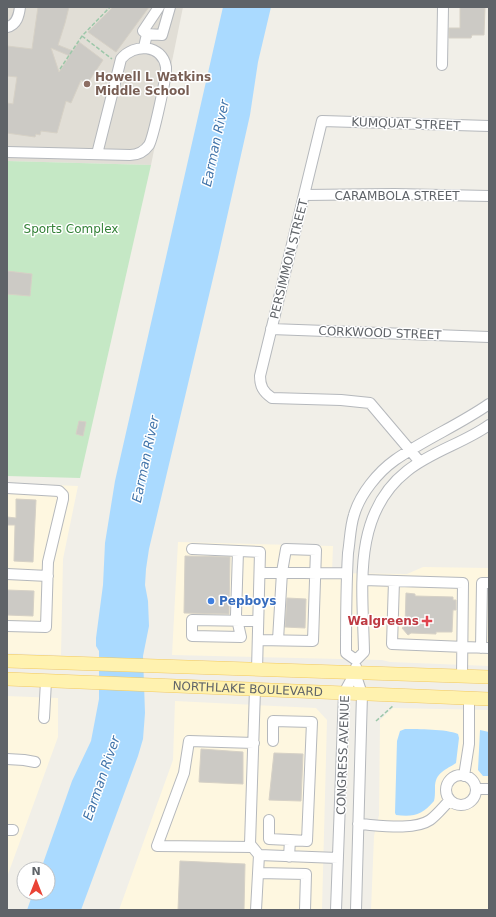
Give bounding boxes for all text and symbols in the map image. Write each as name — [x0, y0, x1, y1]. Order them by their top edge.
place label: Howell L Watkins Middle School — [95, 70, 211, 98]
marker: Howell L Watkins Middle School — [82, 79, 92, 89]
water label: Earman River — [199, 97, 232, 188]
street label: KUMQUAT STREET — [351, 115, 461, 133]
street label: CARAMBOLA STREET — [334, 189, 460, 203]
street label: PERSIMMON STREET — [267, 197, 311, 320]
park label: Sports Complex — [24, 222, 118, 236]
street label: CORKWOOD STREET — [318, 324, 442, 342]
water label: Earman River — [129, 413, 162, 504]
place label: Pepboys — [219, 594, 276, 608]
marker: Pepboys — [206, 596, 216, 606]
place label: Walgreens — [348, 614, 419, 628]
marker: Walgreens — [422, 616, 432, 626]
street label: NORTHLAKE BOULEVARD — [172, 679, 323, 699]
street label: CONGRESS AVENUE — [334, 695, 352, 815]
water label: Earman River — [80, 732, 123, 822]
north arrow — [16, 861, 56, 901]
text: N — [31, 865, 41, 878]

